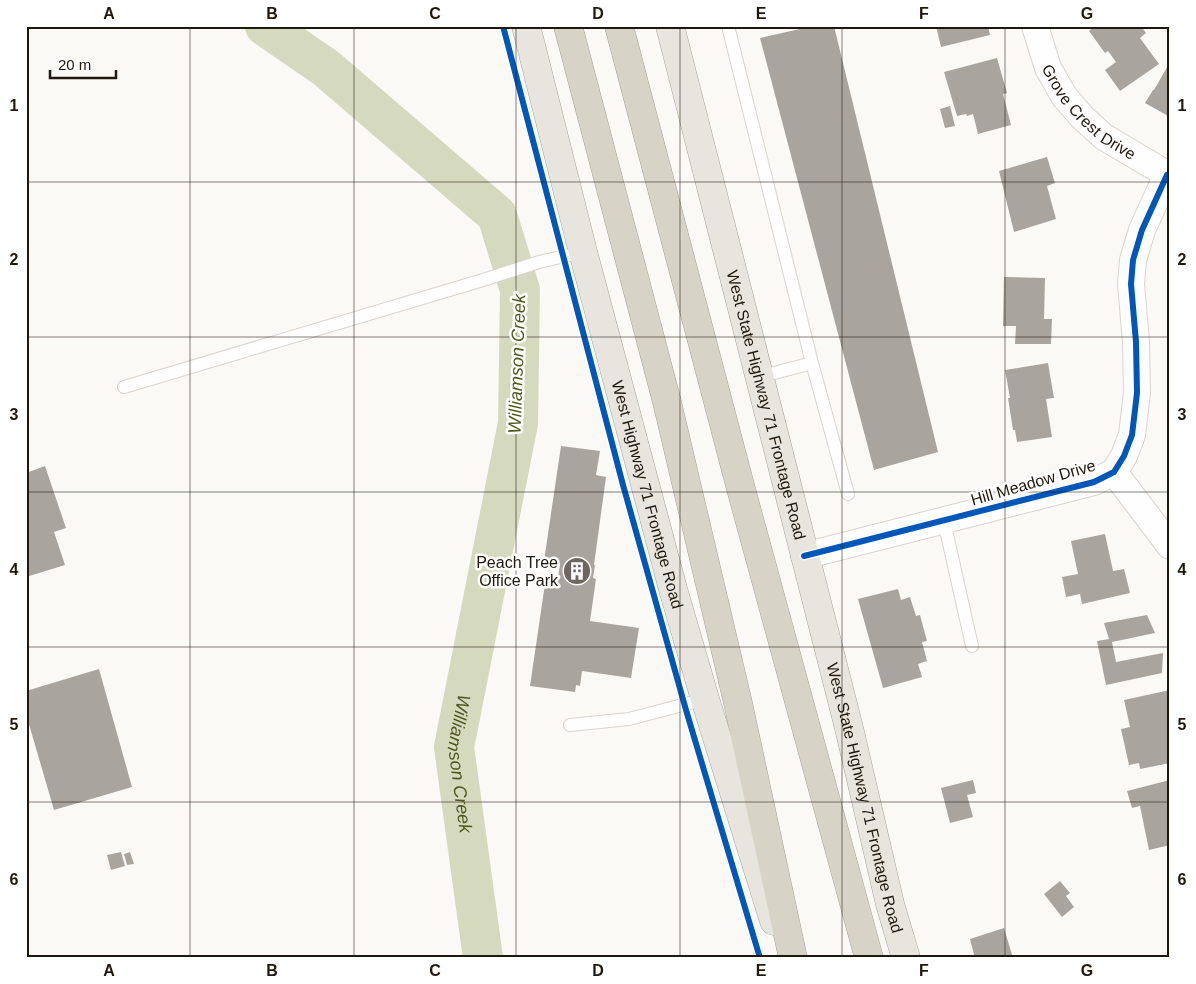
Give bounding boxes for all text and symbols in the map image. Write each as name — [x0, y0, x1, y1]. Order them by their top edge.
text: A — [103, 5, 115, 22]
text: B — [266, 5, 278, 22]
text: C — [429, 5, 441, 22]
text: D — [592, 5, 604, 22]
text: E — [756, 5, 767, 22]
text: F — [919, 5, 929, 22]
text: G — [1081, 5, 1093, 22]
scale bar — [50, 48, 116, 80]
text: 20 m — [58, 56, 91, 73]
street label: Grove Crest Drive — [1039, 61, 1139, 163]
text: 1 — [10, 97, 19, 114]
text: 1 — [1178, 97, 1187, 114]
text: 2 — [10, 251, 19, 268]
text: 2 — [1178, 251, 1187, 268]
street label: West State Highway 71 Frontage Road — [724, 268, 809, 542]
water label: Williamson Creek — [505, 293, 529, 434]
street label: West Highway 71 Frontage Road — [609, 379, 686, 611]
text: 3 — [10, 406, 19, 423]
text: 3 — [1178, 406, 1187, 423]
street label: Hill Meadow Drive — [969, 457, 1098, 508]
place label: Peach Tree Office Park — [476, 554, 559, 589]
building icon: Peach Tree Office Park — [562, 556, 592, 586]
text: 4 — [10, 561, 19, 578]
text: 4 — [1178, 561, 1187, 578]
street label: West State Highway 71 Frontage Road — [824, 661, 906, 935]
water label: Williamson Creek — [443, 693, 476, 835]
text: 5 — [10, 716, 19, 733]
text: 5 — [1178, 716, 1187, 733]
text: 6 — [10, 871, 19, 888]
text: 6 — [1178, 871, 1187, 888]
text: A — [103, 962, 115, 979]
text: B — [266, 962, 278, 979]
text: C — [429, 962, 441, 979]
text: D — [592, 962, 604, 979]
text: E — [756, 962, 767, 979]
text: F — [919, 962, 929, 979]
text: G — [1081, 962, 1093, 979]

